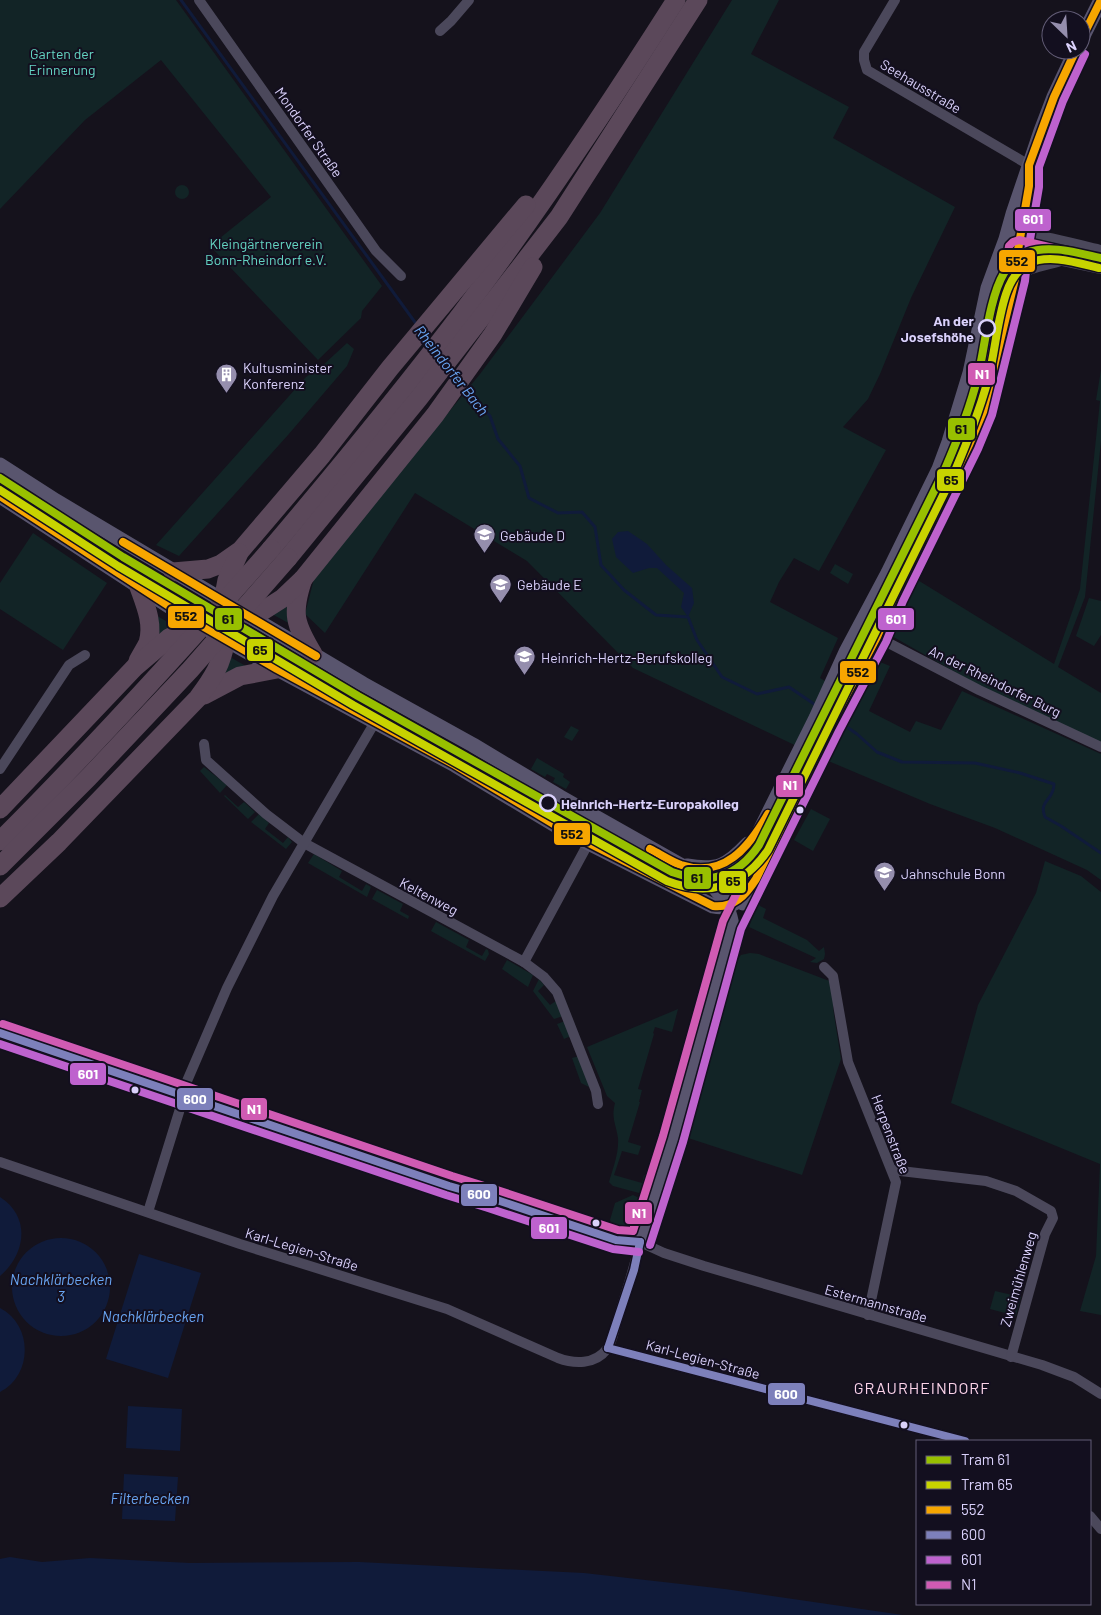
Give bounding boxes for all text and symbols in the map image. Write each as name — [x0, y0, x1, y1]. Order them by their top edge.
north arrow — [1041, 10, 1091, 60]
text: N — [1064, 38, 1080, 57]
park label: Garten der Erinnerung — [28, 45, 96, 78]
street label: Seehausstraße — [878, 55, 964, 117]
street label: Mondorfer Straße — [272, 84, 346, 180]
line badge: 601 — [1014, 208, 1052, 232]
text: 601 — [1023, 210, 1043, 227]
park label: Kleingärtnerverein Bonn-Rheindorf e.V. — [205, 235, 327, 268]
line badge: 552 — [998, 249, 1036, 273]
text: 552 — [1006, 252, 1029, 269]
place label: An der Josefshöhe — [901, 312, 975, 345]
marker: An der Josefshöhe — [978, 319, 996, 337]
water label: Rheindorfer Bach — [411, 321, 493, 419]
place label: Kultusminister Konferenz — [243, 359, 332, 392]
line badge: N1 — [967, 362, 996, 386]
building icon: Kultusminister Konferenz — [215, 363, 239, 394]
text: N1 — [975, 365, 989, 382]
line badge: 61 — [947, 417, 976, 441]
text: 61 — [955, 420, 967, 437]
line badge: 65 — [936, 468, 965, 492]
text: 65 — [943, 471, 959, 488]
school or university icon: Gebäude D — [472, 523, 496, 554]
place label: Gebäude D — [500, 527, 565, 544]
school or university icon: Gebäude E — [489, 572, 513, 603]
place label: Gebäude E — [517, 576, 582, 593]
line badge: 552 — [167, 605, 205, 629]
text: 552 — [175, 607, 198, 624]
line badge: 61 — [214, 607, 243, 631]
line badge: 601 — [877, 607, 915, 631]
text: 61 — [222, 610, 234, 627]
text: 601 — [886, 610, 906, 627]
line badge: 65 — [246, 638, 274, 662]
text: 65 — [252, 641, 268, 658]
street label: An der Rheindorfer Burg — [926, 642, 1064, 720]
school or university icon: Heinrich-Hertz-Berufskolleg — [513, 645, 537, 676]
place label: Heinrich-Hertz-Berufskolleg — [541, 649, 713, 666]
line badge: 552 — [839, 660, 877, 684]
text: 552 — [847, 663, 870, 680]
line badge: N1 — [775, 774, 804, 798]
text: N1 — [783, 776, 797, 793]
marker: Heinrich-Hertz-Europakolleg — [539, 794, 557, 812]
place label: Heinrich-Hertz-Europakolleg — [561, 795, 739, 812]
unlabelled marker — [795, 805, 805, 815]
line badge: 552 — [553, 822, 591, 846]
text: 552 — [561, 825, 584, 842]
school or university icon: Jahnschule Bonn — [873, 861, 897, 892]
place label: Jahnschule Bonn — [901, 865, 1005, 882]
line badge: 61 — [683, 866, 712, 890]
text: 61 — [691, 869, 703, 886]
line badge: 65 — [718, 870, 747, 894]
text: 65 — [725, 872, 741, 889]
street label: Keltenweg — [397, 874, 461, 918]
line badge: 601 — [69, 1062, 107, 1086]
text: 601 — [78, 1065, 98, 1082]
unlabelled marker — [130, 1085, 140, 1095]
line badge: 600 — [176, 1087, 214, 1111]
text: 600 — [183, 1090, 207, 1107]
street label: Herpenstraße — [868, 1092, 914, 1176]
line badge: N1 — [240, 1097, 268, 1121]
text: N1 — [247, 1100, 261, 1117]
line badge: 600 — [460, 1183, 498, 1207]
text: 600 — [467, 1185, 491, 1202]
line badge: N1 — [624, 1201, 653, 1225]
text: N1 — [632, 1204, 646, 1221]
line badge: 601 — [530, 1216, 568, 1240]
unlabelled marker — [591, 1218, 601, 1228]
text: 601 — [539, 1219, 559, 1236]
street label: Karl-Legien-Straße — [243, 1224, 361, 1274]
street label: Zweimühlenweg — [996, 1229, 1040, 1329]
water label: Nachklärbecken 3 — [10, 1270, 112, 1305]
street label: Estermannstraße — [823, 1280, 929, 1326]
water label: Nachklärbecken — [102, 1307, 204, 1325]
street label: Karl-Legien-Straße — [644, 1336, 762, 1382]
district label: GRAURHEINDORF — [854, 1378, 990, 1397]
line badge: 600 — [767, 1382, 806, 1406]
text: 600 — [774, 1385, 798, 1402]
unlabelled marker — [899, 1420, 909, 1430]
legend — [916, 1440, 1091, 1605]
text: Tram 61 — [961, 1450, 1010, 1468]
text: Tram 65 — [961, 1475, 1013, 1493]
water label: Filterbecken — [110, 1489, 190, 1507]
text: 552 — [961, 1500, 984, 1518]
text: 600 — [961, 1525, 986, 1543]
text: 601 — [961, 1550, 982, 1568]
text: N1 — [961, 1575, 976, 1593]

